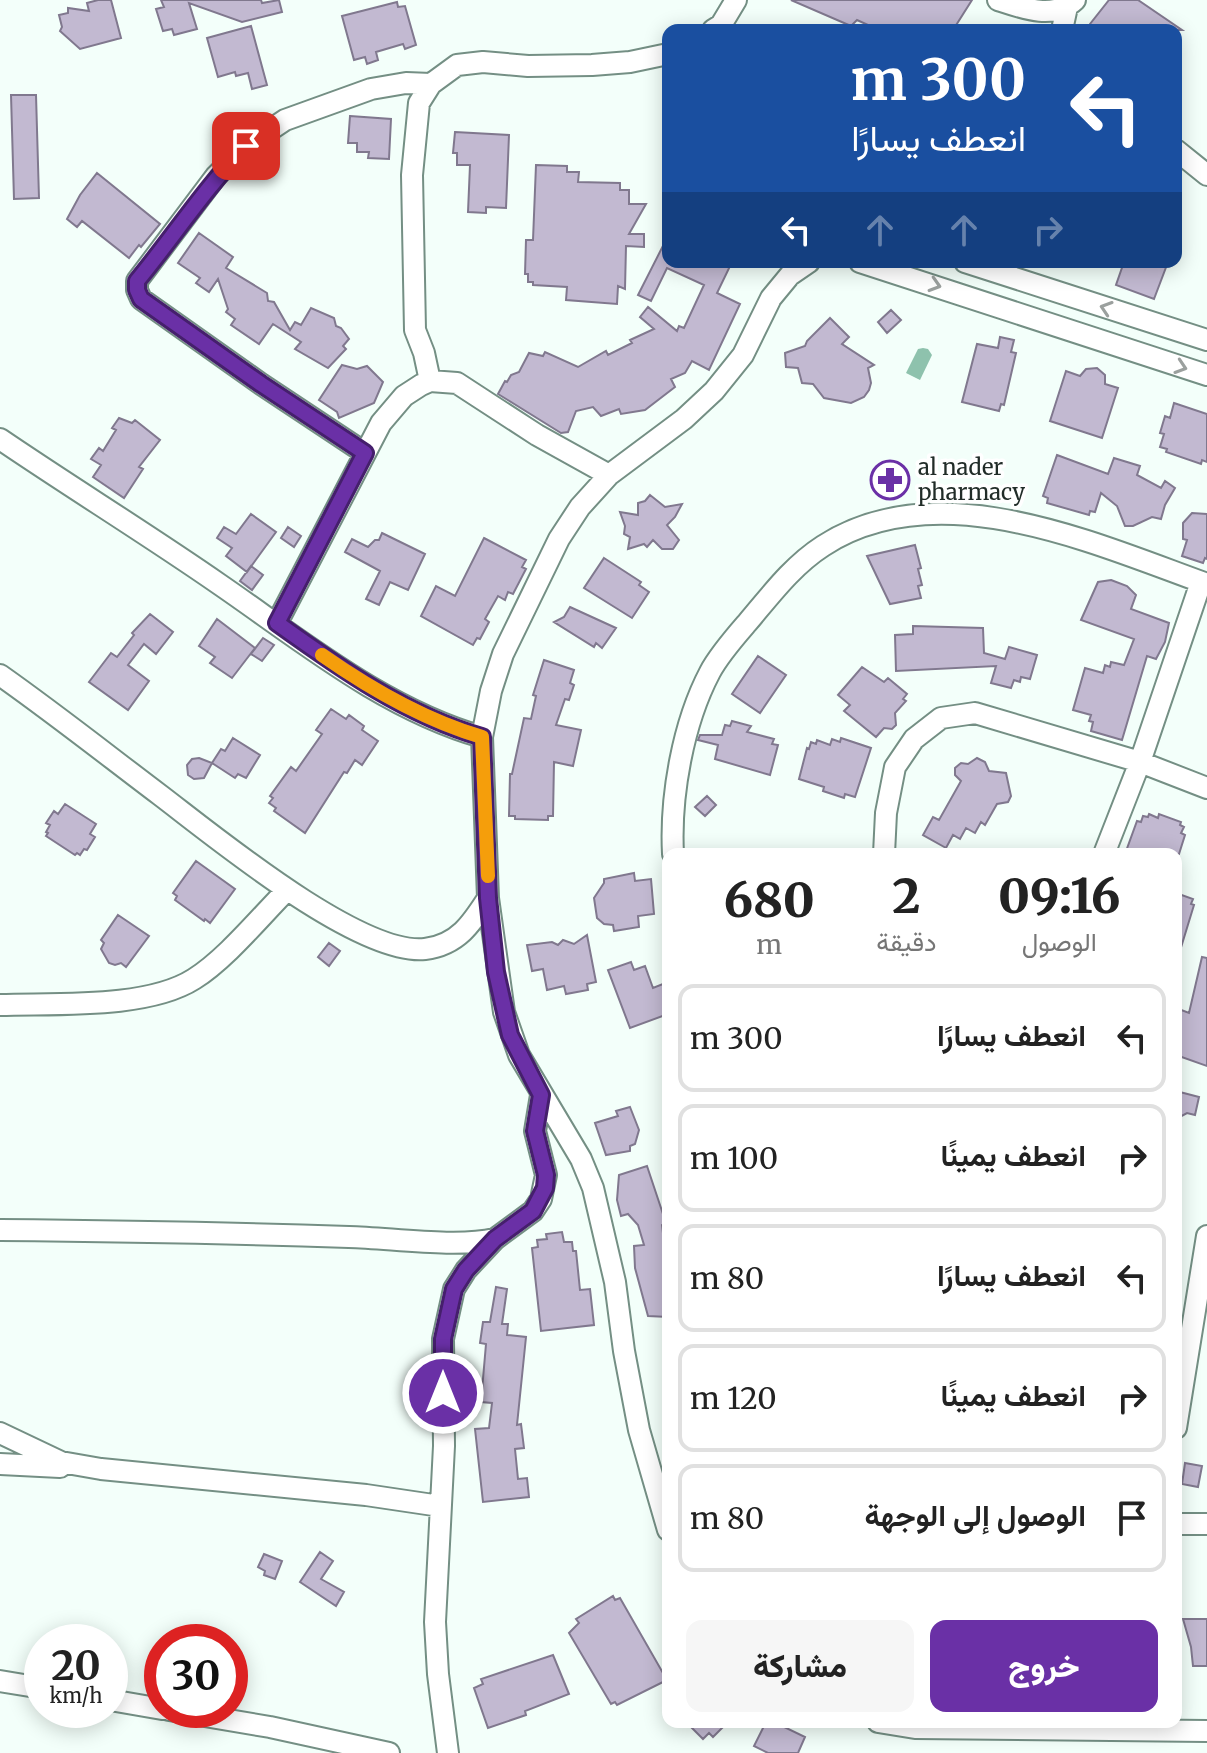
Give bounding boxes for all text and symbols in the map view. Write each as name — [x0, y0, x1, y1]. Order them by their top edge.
text: 300 m — [850, 45, 1026, 115]
icon: left — [1054, 56, 1158, 160]
pin — [212, 112, 280, 180]
text: انعطف يسارًا — [851, 116, 1026, 161]
icon: arrive — [224, 124, 268, 168]
icon: left — [774, 208, 818, 252]
icon: ahead — [858, 208, 902, 252]
icon: ahead — [942, 208, 986, 252]
icon: right — [1026, 208, 1070, 252]
one-way arrow — [927, 276, 941, 292]
one-way arrow — [1100, 301, 1114, 317]
one-way arrow — [1174, 358, 1188, 374]
place label: al nader pharmacy — [918, 453, 1025, 506]
pharmacy icon: al nader pharmacy — [869, 459, 911, 501]
text: 2 — [892, 866, 920, 926]
text: 09:16 — [998, 866, 1121, 926]
text: 680 — [724, 870, 815, 930]
text: دقيقة — [876, 925, 937, 958]
text: الوصول — [1022, 925, 1097, 958]
text: m — [756, 928, 782, 961]
text: انعطف يسارًا — [937, 1016, 1086, 1054]
icon: left — [1110, 1016, 1154, 1060]
text: 300 m — [690, 1019, 783, 1057]
text: انعطف يمينًا — [941, 1136, 1086, 1174]
icon: right — [1110, 1136, 1154, 1180]
text: 100 m — [690, 1139, 778, 1177]
text: انعطف يسارًا — [937, 1256, 1086, 1294]
icon: left — [1110, 1256, 1154, 1300]
text: 80 m — [690, 1259, 764, 1297]
position arrow — [401, 1351, 485, 1435]
text: انعطف يمينًا — [941, 1376, 1086, 1414]
icon: right — [1110, 1376, 1154, 1420]
text: 120 m — [690, 1379, 777, 1417]
text: الوصول إلى الوجهة — [864, 1496, 1086, 1534]
icon: arrive — [1110, 1496, 1154, 1540]
text: 80 m — [690, 1499, 764, 1537]
button: مشاركة — [686, 1620, 914, 1712]
button: خروج — [930, 1620, 1158, 1712]
speed limit sign: 30 — [144, 1624, 248, 1728]
text: 20 — [51, 1641, 101, 1691]
text: km/h — [50, 1683, 102, 1708]

